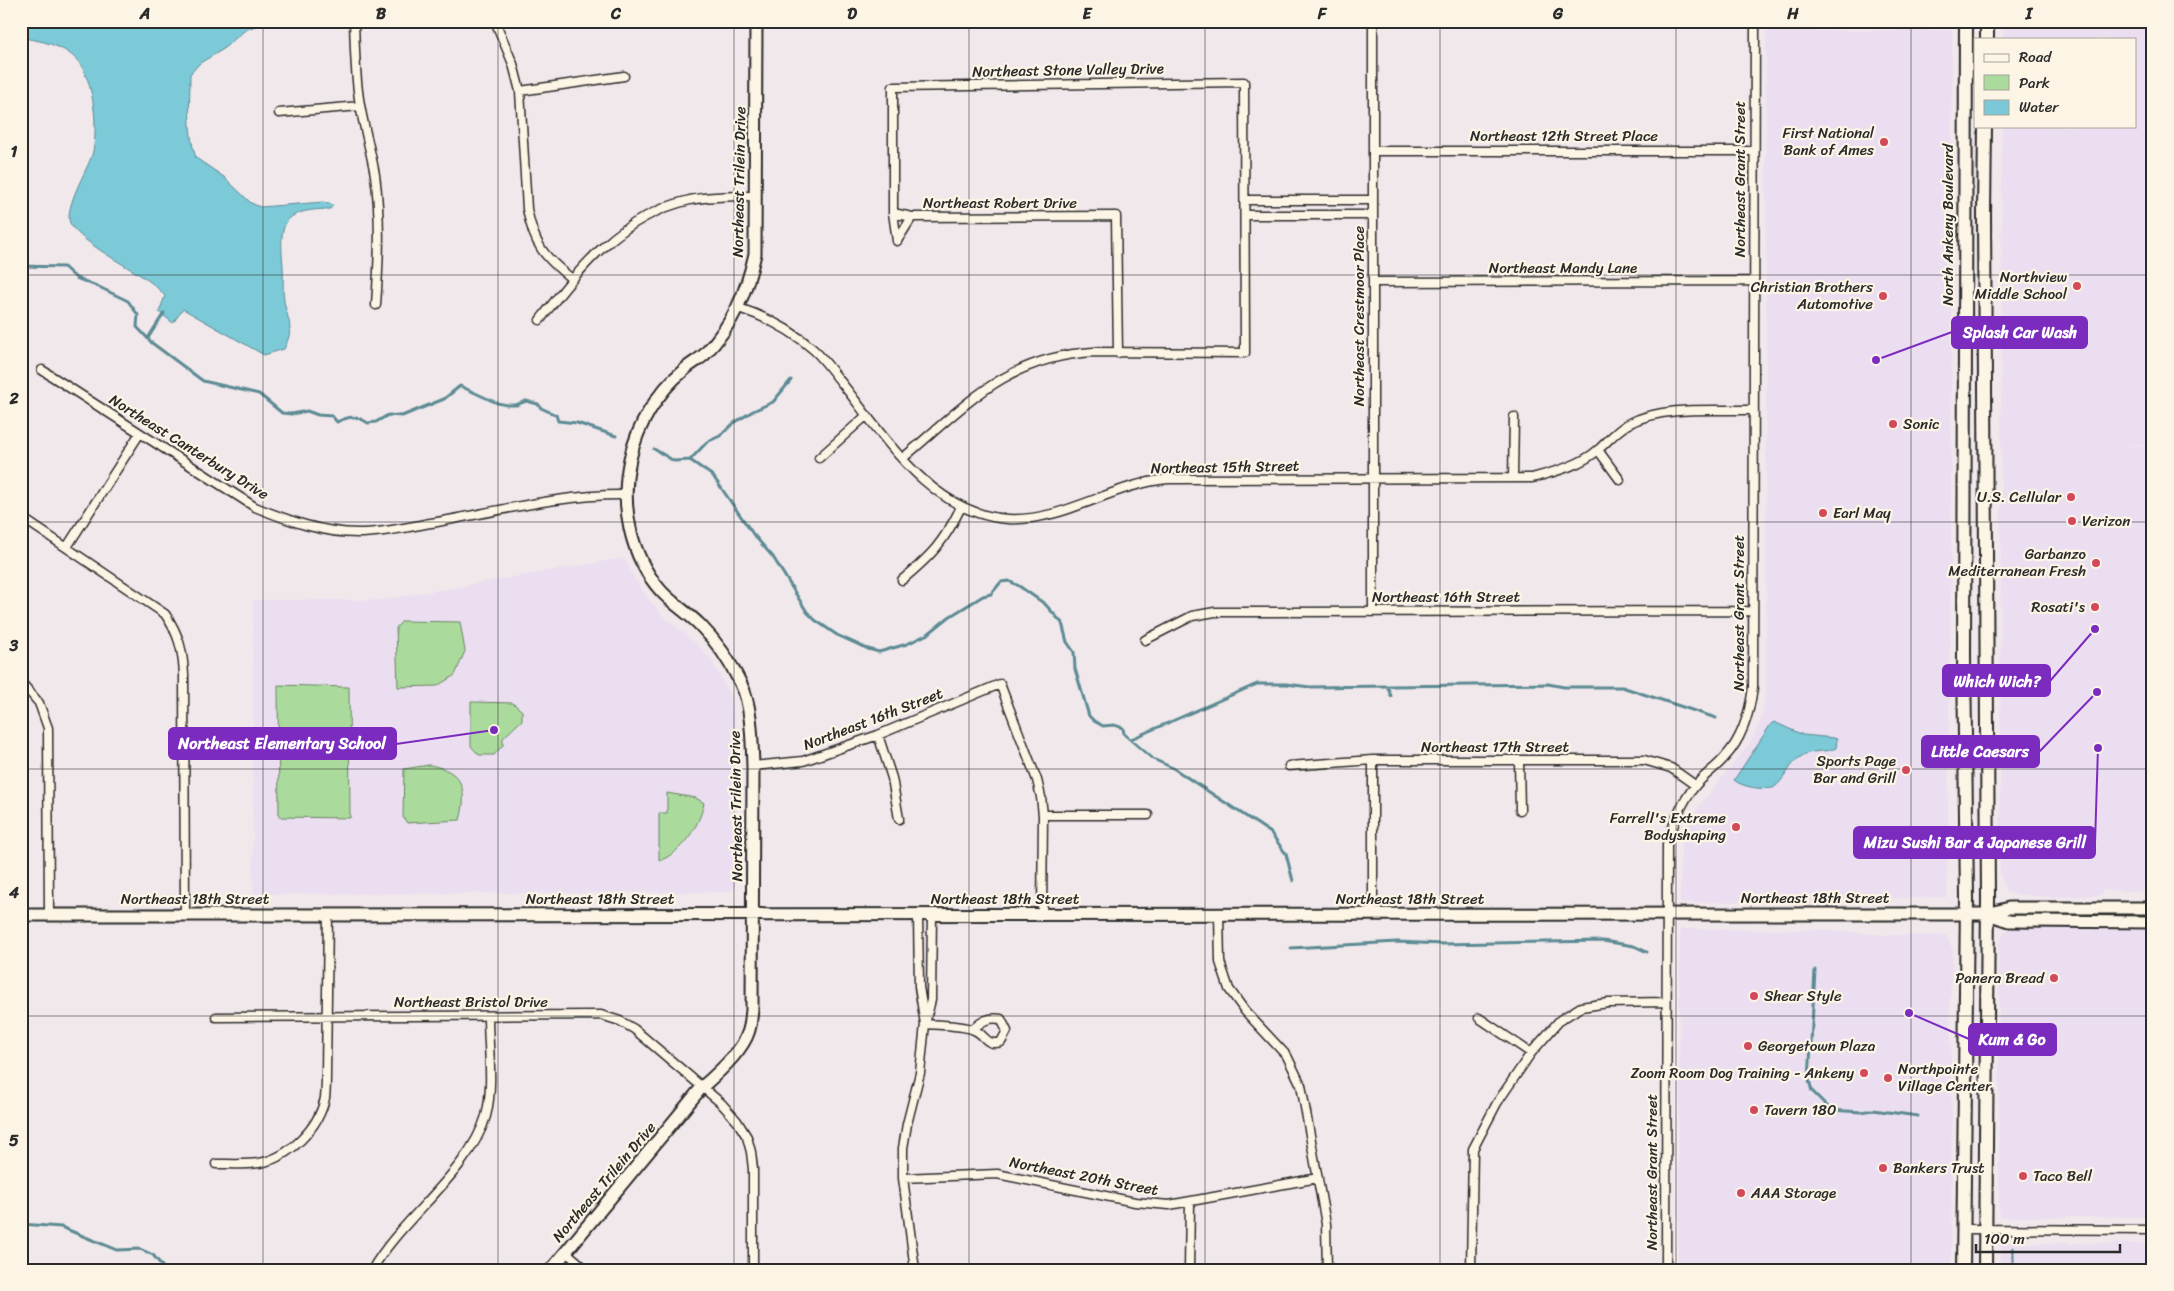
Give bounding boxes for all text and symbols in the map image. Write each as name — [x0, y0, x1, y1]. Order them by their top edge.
text: A — [139, 0, 150, 28]
text: B — [376, 0, 387, 28]
text: C — [610, 0, 622, 28]
text: D — [847, 0, 857, 28]
text: E — [1083, 0, 1093, 28]
text: F — [1317, 0, 1328, 28]
text: G — [1552, 0, 1564, 28]
text: H — [1786, 0, 1799, 28]
text: I — [2025, 0, 2034, 28]
legend — [1974, 38, 2136, 128]
text: Road — [2019, 44, 2052, 70]
street label: Northeast Stone Valley Drive — [972, 55, 1164, 85]
text: Park — [2019, 70, 2050, 96]
text: Water — [2019, 94, 2059, 120]
street label: Northeast Grant Street — [1727, 100, 1753, 257]
street label: Northeast Trilein Drive — [725, 106, 753, 258]
place label: First National Bank of Ames — [1782, 120, 1875, 163]
street label: Northeast 12th Street Place — [1470, 123, 1658, 149]
marker: First National Bank of Ames — [1878, 136, 1890, 148]
text: 1 — [11, 137, 18, 166]
street label: North Ankeny Boulevard — [1935, 143, 1961, 306]
street label: Northeast Robert Drive — [923, 190, 1077, 216]
street label: Northeast Crestmoor Place — [1346, 225, 1372, 406]
street label: Northeast Mandy Lane — [1489, 255, 1637, 281]
place label: Northview Middle School — [1975, 264, 2068, 307]
place label: Christian Brothers Automotive — [1751, 274, 1873, 317]
marker: Northview Middle School — [2071, 280, 2083, 292]
marker: Christian Brothers Automotive — [1877, 290, 1889, 302]
callout: Splash Car Wash — [1952, 317, 2087, 348]
text: Splash Car Wash — [1962, 318, 2078, 347]
text: 2 — [8, 384, 19, 413]
street label: Northeast Canterbury Drive — [104, 387, 274, 507]
place label: Sonic — [1903, 411, 1940, 437]
marker: Sonic — [1887, 418, 1899, 430]
street label: Northeast 15th Street — [1150, 453, 1300, 481]
place label: U.S. Cellular — [1977, 484, 2062, 510]
marker: U.S. Cellular — [2065, 491, 2077, 503]
place label: Earl May — [1833, 500, 1891, 526]
marker: Earl May — [1817, 507, 1829, 519]
place label: Verizon — [2082, 508, 2130, 534]
marker: Verizon — [2066, 515, 2078, 527]
street label: Northeast Grant Street — [1726, 534, 1752, 691]
place label: Garbanzo Mediterranean Fresh — [1948, 541, 2087, 584]
marker: Garbanzo Mediterranean Fresh — [2090, 557, 2102, 569]
street label: Northeast 16th Street — [1372, 584, 1520, 610]
place label: Rosati's — [2031, 594, 2086, 620]
marker: Rosati's — [2089, 601, 2101, 613]
text: 3 — [9, 631, 19, 660]
callout: Which Wich? — [1943, 665, 2050, 696]
text: Which Wich? — [1953, 667, 2041, 696]
street label: Northeast 16th Street — [799, 680, 947, 758]
callout: Northeast Elementary School — [169, 728, 396, 759]
text: Northeast Elementary School — [177, 729, 387, 758]
street label: Northeast Trilein Drive — [722, 730, 750, 882]
street label: Northeast 17th Street — [1421, 734, 1569, 760]
callout: Little Caesars — [1922, 736, 2039, 767]
text: Little Caesars — [1931, 737, 2029, 766]
place label: Sports Page Bar and Grill — [1813, 748, 1897, 791]
marker: Sports Page Bar and Grill — [1900, 764, 1912, 776]
place label: Farrell's Extreme Bodyshaping — [1610, 805, 1726, 848]
marker: Farrell's Extreme Bodyshaping — [1730, 821, 1742, 833]
callout: Mizu Sushi Bar & Japanese Grill — [1854, 827, 2095, 858]
text: Mizu Sushi Bar & Japanese Grill — [1863, 828, 2088, 857]
text: 4 — [8, 878, 19, 907]
street label: Northeast 18th Street — [1741, 885, 1890, 911]
street label: Northeast 18th Street — [121, 886, 270, 912]
street label: Northeast 18th Street — [526, 886, 675, 912]
street label: Northeast 18th Street — [931, 886, 1080, 912]
street label: Northeast 18th Street — [1336, 886, 1485, 912]
place label: Panera Bread — [1955, 965, 2045, 991]
marker: Panera Bread — [2048, 972, 2060, 984]
place label: Shear Style — [1764, 983, 1842, 1009]
street label: Northeast Bristol Drive — [394, 989, 548, 1015]
marker: Shear Style — [1748, 990, 1760, 1002]
callout: Kum & Go — [1969, 1024, 2056, 1055]
text: Kum & Go — [1977, 1025, 2046, 1054]
place label: Georgetown Plaza — [1758, 1033, 1876, 1059]
marker: Georgetown Plaza — [1742, 1040, 1754, 1052]
place label: Northpointe Village Center — [1898, 1056, 1992, 1099]
place label: Zoom Room Dog Training - Ankeny — [1631, 1060, 1854, 1086]
marker: Zoom Room Dog Training - Ankeny — [1858, 1067, 1870, 1079]
marker: Northpointe Village Center — [1882, 1072, 1894, 1084]
street label: Northeast Grant Street — [1639, 1093, 1665, 1250]
place label: Tavern 180 — [1764, 1097, 1836, 1123]
marker: Tavern 180 — [1748, 1104, 1760, 1116]
street label: Northeast Trilein Drive — [546, 1116, 663, 1248]
text: 5 — [9, 1126, 19, 1155]
street label: Northeast 20th Street — [1007, 1149, 1161, 1203]
place label: Bankers Trust — [1893, 1155, 1985, 1181]
marker: Bankers Trust — [1877, 1162, 1889, 1174]
place label: Taco Bell — [2033, 1163, 2093, 1189]
marker: Taco Bell — [2017, 1170, 2029, 1182]
place label: AAA Storage — [1750, 1180, 1836, 1206]
marker: AAA Storage — [1735, 1187, 1747, 1199]
scale bar — [1976, 1221, 2120, 1253]
text: 100 m — [1984, 1226, 2025, 1252]

